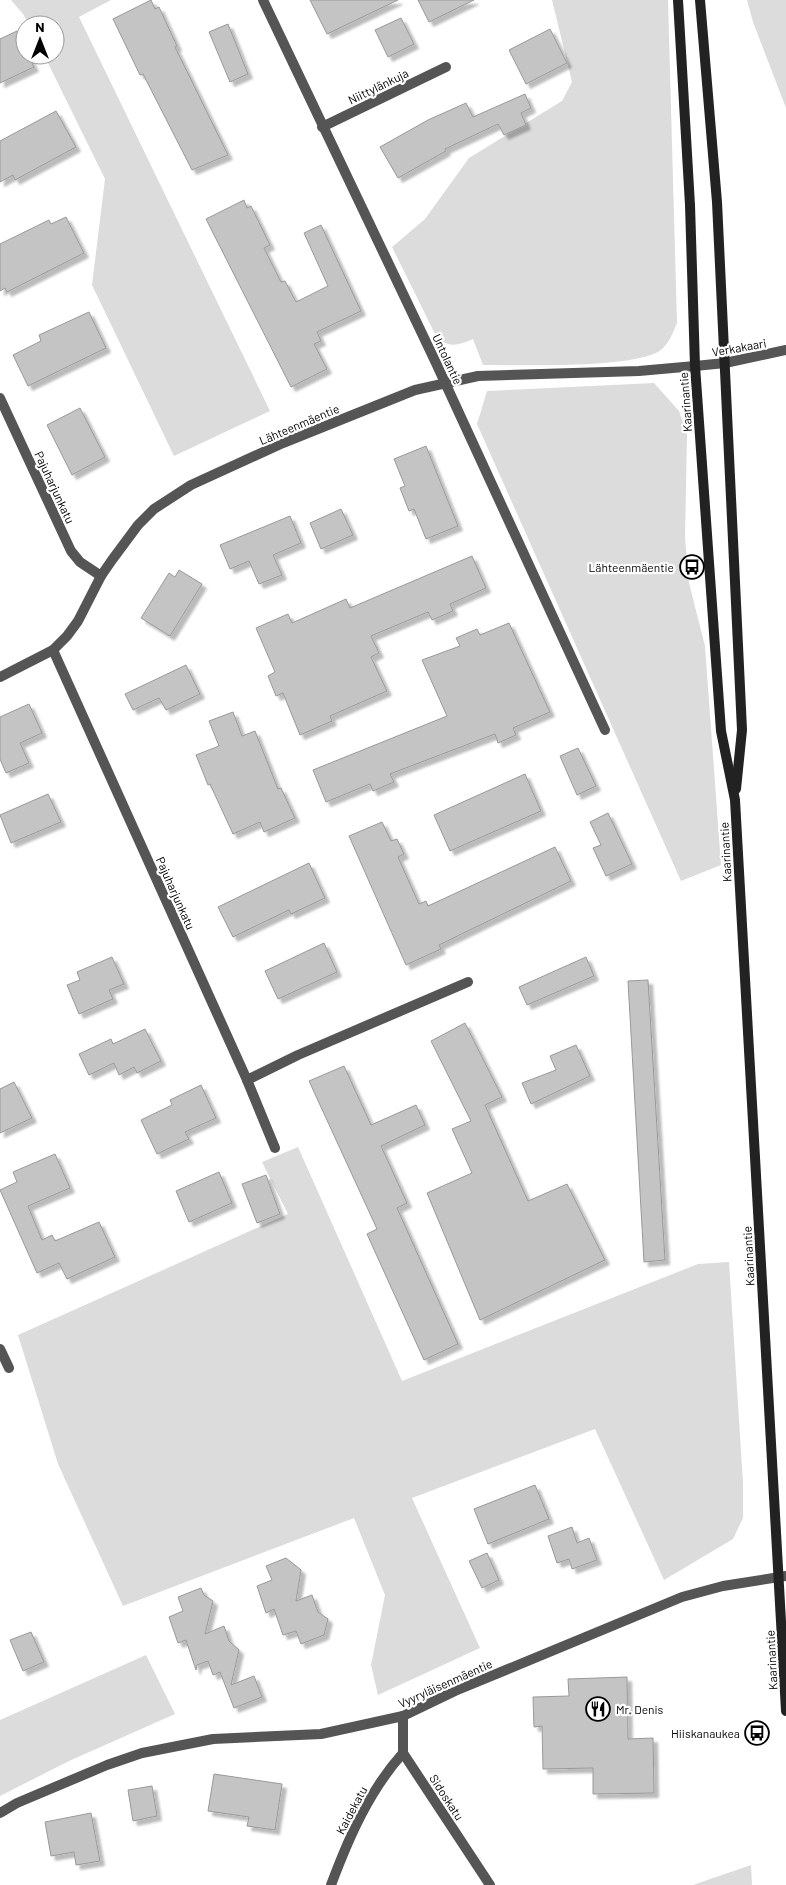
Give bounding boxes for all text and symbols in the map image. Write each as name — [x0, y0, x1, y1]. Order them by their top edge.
north arrow — [15, 15, 65, 65]
text: N — [35, 18, 45, 35]
street label: Niittylänkuja — [346, 65, 410, 107]
street label: Untolantie — [430, 331, 466, 387]
street label: Verkakaari — [711, 335, 767, 359]
street label: Kaarinantie — [676, 372, 694, 432]
street label: Lähteenmäentie — [257, 401, 341, 447]
street label: Pajuharjunkatu — [32, 449, 78, 525]
bus stop icon: Lähteenmäentie — [679, 554, 705, 580]
place label: Lähteenmäentie — [589, 560, 674, 574]
street label: Kaarinantie — [716, 822, 734, 882]
street label: Pajuharjunkatu — [154, 854, 198, 932]
street label: Kaarinantie — [739, 1226, 757, 1286]
street label: Kaarinantie — [762, 1630, 780, 1690]
street label: Vyyryläisenmäentie — [396, 1656, 494, 1710]
restaurant icon: Mr. Denis — [585, 1696, 611, 1722]
place label: Mr. Denis — [616, 1702, 664, 1716]
bus stop icon: Hiiskanaukea — [744, 1720, 770, 1746]
place label: Hiiskanaukea — [671, 1726, 740, 1740]
street label: Sidoskatu — [427, 1771, 467, 1823]
street label: Kaidekatu — [333, 1784, 369, 1836]

